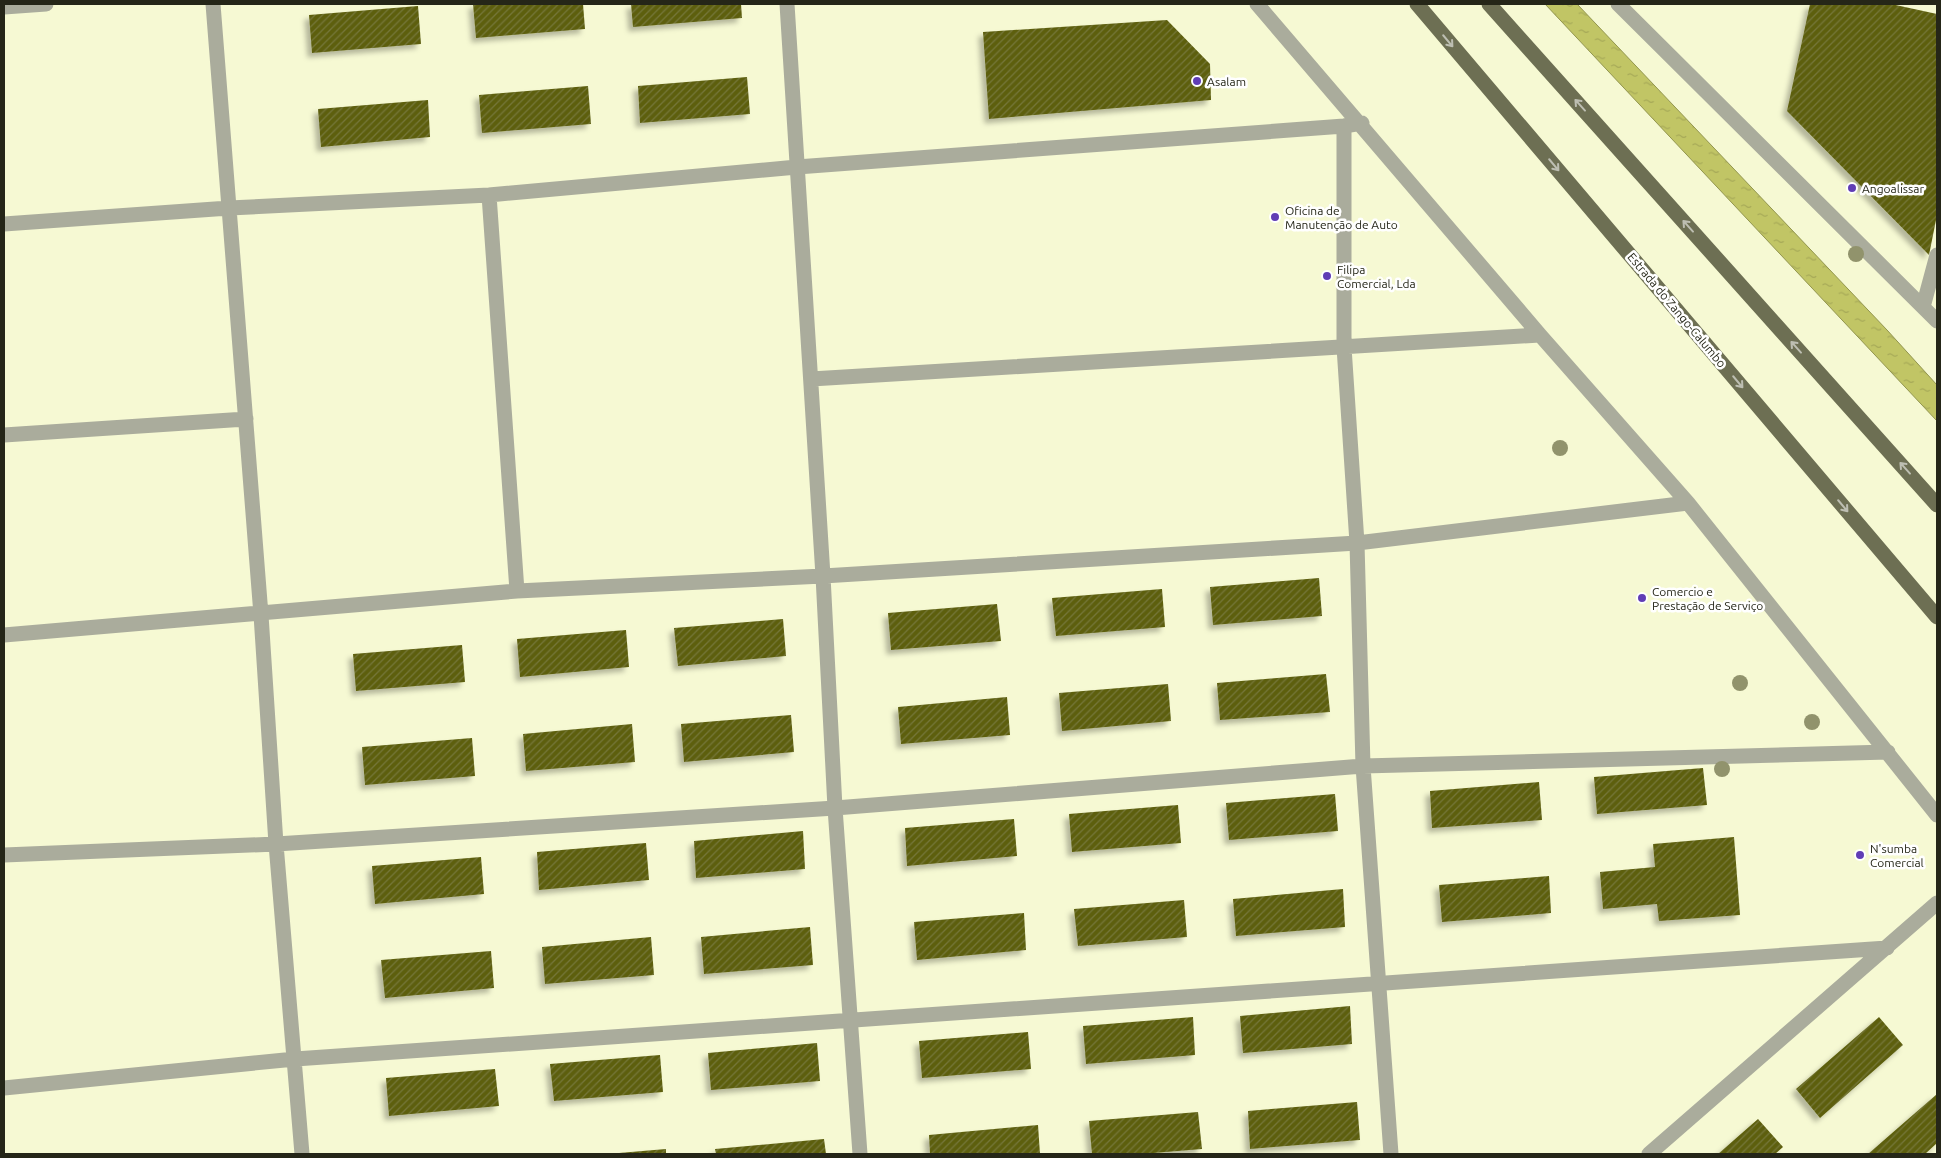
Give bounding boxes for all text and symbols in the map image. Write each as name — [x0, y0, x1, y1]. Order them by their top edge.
one-way arrow — [1443, 34, 1454, 47]
marker: Asalam — [1191, 75, 1203, 87]
place label: Asalam — [1207, 75, 1246, 88]
one-way arrow — [1574, 98, 1585, 111]
one-way arrow — [1548, 158, 1559, 171]
marker: Angoalissar — [1846, 182, 1858, 194]
place label: Angoalissar — [1862, 182, 1924, 195]
place label: Oficina de Manutenção de Auto — [1285, 204, 1398, 231]
marker: Oficina de Manutenção de Auto — [1269, 211, 1281, 223]
one-way arrow — [1682, 220, 1694, 233]
street label: Estrada do Zango-Calumbo — [1625, 250, 1729, 370]
place label: Filipa Comercial, Lda — [1337, 263, 1416, 290]
marker: Filipa Comercial, Lda — [1321, 270, 1333, 282]
one-way arrow — [1790, 341, 1802, 354]
one-way arrow — [1732, 375, 1743, 388]
one-way arrow — [1899, 462, 1911, 475]
one-way arrow — [1837, 499, 1848, 512]
place label: Comercio e Prestação de Serviço — [1652, 585, 1763, 612]
marker: Comercio e Prestação de Serviço — [1636, 592, 1648, 604]
place label: N'sumba Comercial — [1870, 842, 1924, 869]
marker: N'sumba Comercial — [1854, 849, 1866, 861]

